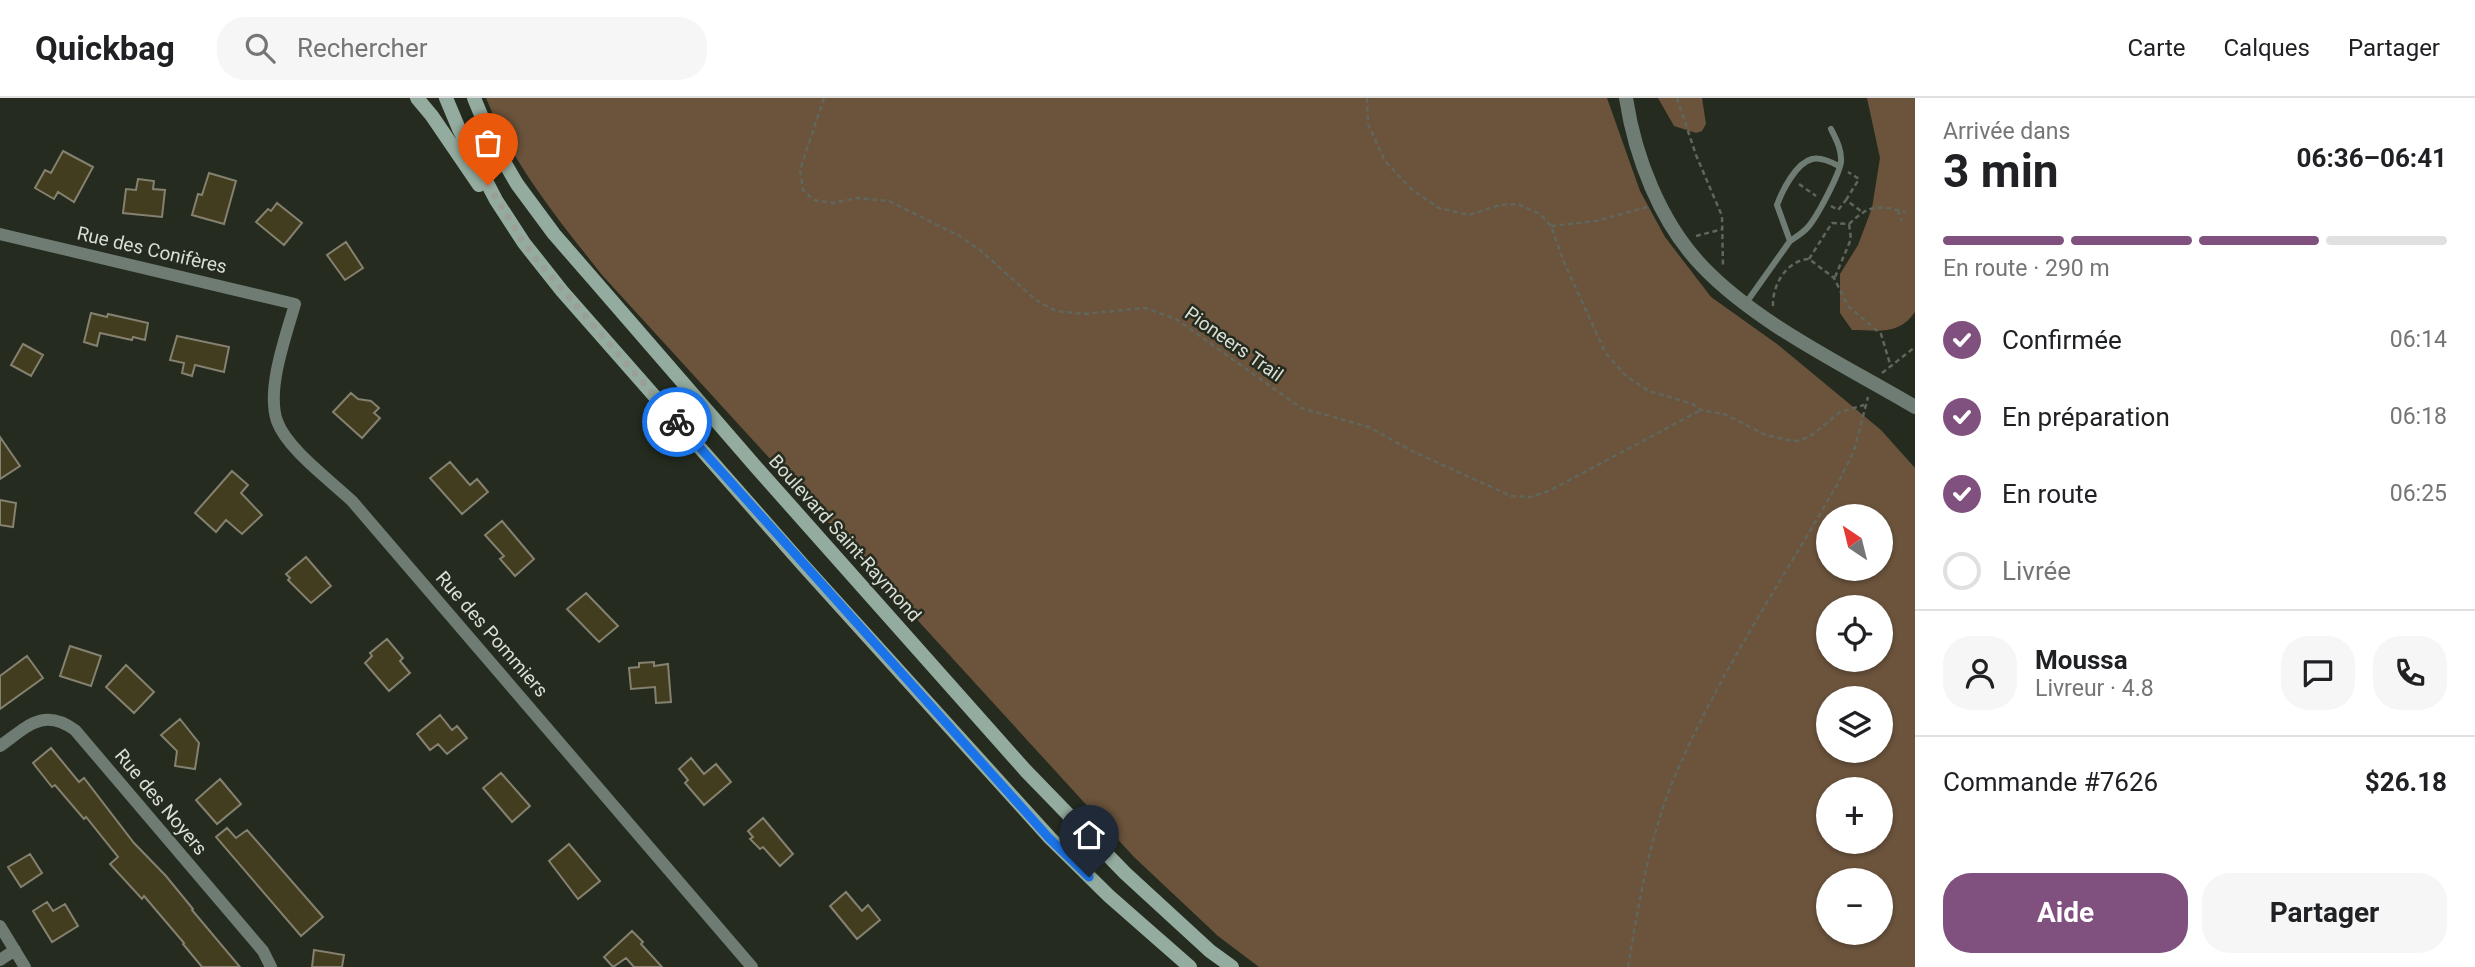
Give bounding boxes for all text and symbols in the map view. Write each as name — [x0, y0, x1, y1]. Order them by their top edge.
search box — [217, 17, 707, 80]
text: Quickbag — [35, 29, 175, 68]
icon: search — [241, 29, 279, 67]
text: Rechercher — [297, 33, 428, 63]
text: Carte — [2127, 34, 2185, 62]
text: Calques — [2223, 34, 2310, 62]
text: Partager — [2348, 34, 2440, 62]
pin — [458, 113, 518, 185]
text: Arrivée dans — [1943, 118, 2070, 145]
icon: bag — [469, 124, 507, 162]
text: 06:36–06:41 — [2297, 143, 2447, 173]
text: 3 min — [1943, 144, 2059, 198]
street label: Rue des Conifères — [75, 222, 229, 278]
text: En route · 290 m — [1943, 255, 2110, 282]
street label: Pioneers Trail — [1180, 302, 1288, 386]
icon: check — [1943, 321, 1981, 359]
text: Confirmée — [2002, 325, 2122, 355]
text: 06:14 — [2390, 326, 2447, 353]
courier — [642, 387, 712, 457]
icon: check — [1943, 398, 1981, 436]
text: En préparation — [2002, 402, 2170, 432]
icon: bike — [658, 403, 696, 441]
text: 06:18 — [2390, 403, 2447, 430]
street label: Boulevard Saint-Raymond — [764, 450, 926, 626]
icon: check — [1943, 475, 1981, 513]
text: En route — [2002, 479, 2098, 509]
text: 06:25 — [2390, 480, 2447, 507]
north arrow — [1816, 504, 1894, 581]
map controls — [1816, 504, 1893, 945]
text: Livrée — [2002, 556, 2071, 586]
street label: Rue des Pommiers — [431, 566, 553, 702]
button: locate — [1816, 595, 1893, 672]
button: person — [1943, 636, 2017, 710]
button: chat — [2281, 636, 2355, 710]
button: phone — [2373, 636, 2447, 710]
text: Moussa — [2035, 645, 2128, 675]
text: Livreur · 4.8 — [2035, 675, 2154, 702]
button: layers — [1816, 686, 1893, 763]
street label: Rue des Noyers — [110, 744, 212, 860]
text: Commande #7626 — [1943, 767, 2158, 797]
text: $26.18 — [2365, 767, 2447, 797]
button: + — [1816, 777, 1893, 854]
pin — [1059, 805, 1119, 877]
icon: home — [1070, 816, 1108, 854]
button: − — [1816, 868, 1893, 945]
button: Aide — [1943, 873, 2188, 953]
button: Partager — [2202, 873, 2447, 953]

